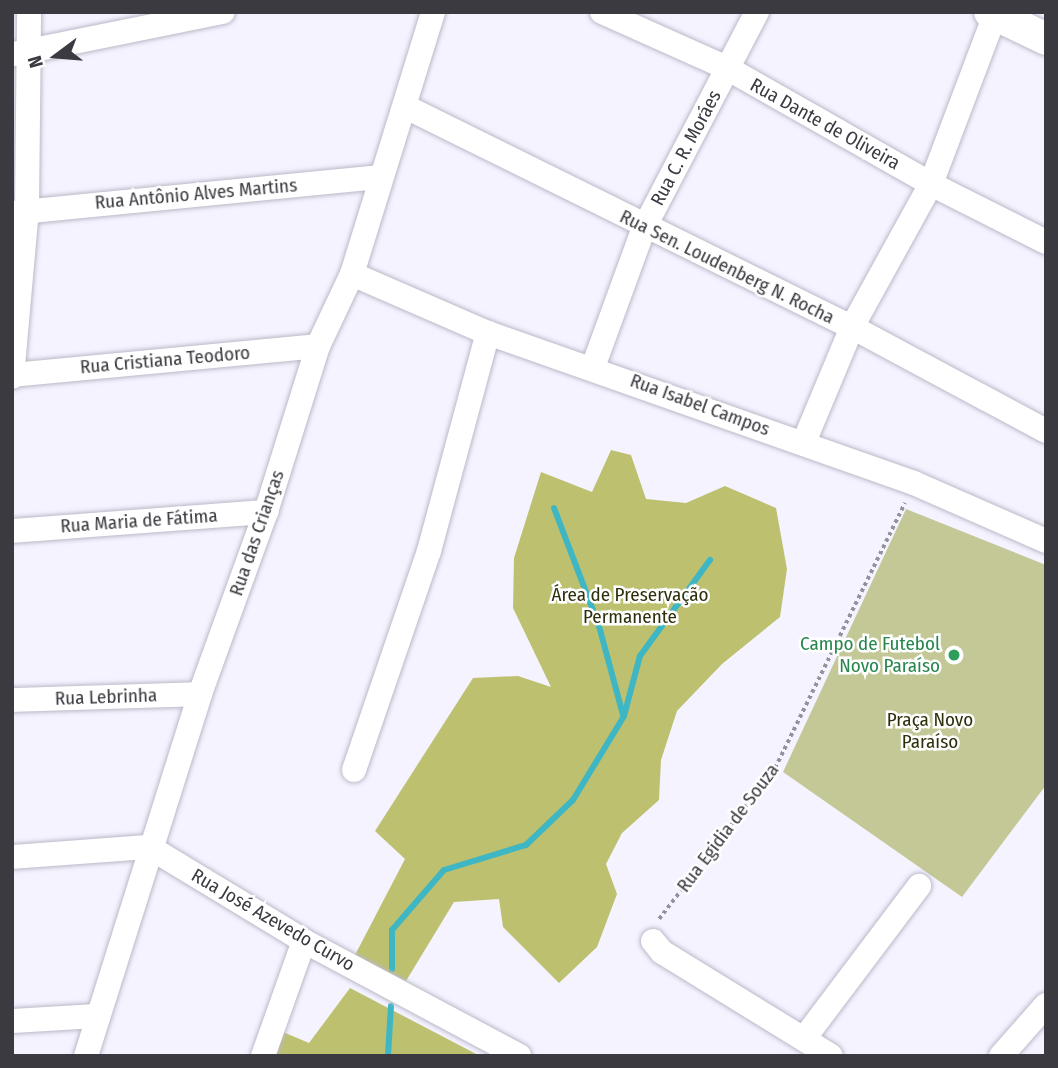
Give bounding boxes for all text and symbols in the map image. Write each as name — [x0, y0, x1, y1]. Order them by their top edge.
north arrow — [21, 21, 91, 91]
text: N — [23, 53, 48, 71]
street label: Rua Dante de Oliveira — [746, 73, 904, 175]
street label: Rua C. R. Moráes — [646, 86, 726, 210]
street label: Rua Antônio Alves Martins — [94, 174, 298, 214]
street label: Rua Sen. Loudenberg N. Rocha — [616, 205, 838, 329]
street label: Rua Cristiana Teodoro — [79, 341, 251, 379]
street label: Rua Isabel Campos — [627, 369, 773, 441]
street label: Rua das Crianças — [225, 467, 289, 599]
street label: Rua Maria de Fátima — [60, 504, 218, 538]
park label: Área de Preservação Permanente — [551, 584, 709, 628]
place label: Campo de Futebol Novo Paraíso — [800, 633, 940, 677]
marker: Campo de Futebol Novo Paraíso — [946, 647, 962, 663]
street label: Rua Lebrinha — [54, 684, 158, 710]
park label: Praça Novo Paraíso — [887, 709, 973, 753]
street label: Rua Egidia de Souza — [672, 759, 784, 897]
street label: Rua José Azevedo Curvo — [187, 864, 359, 976]

